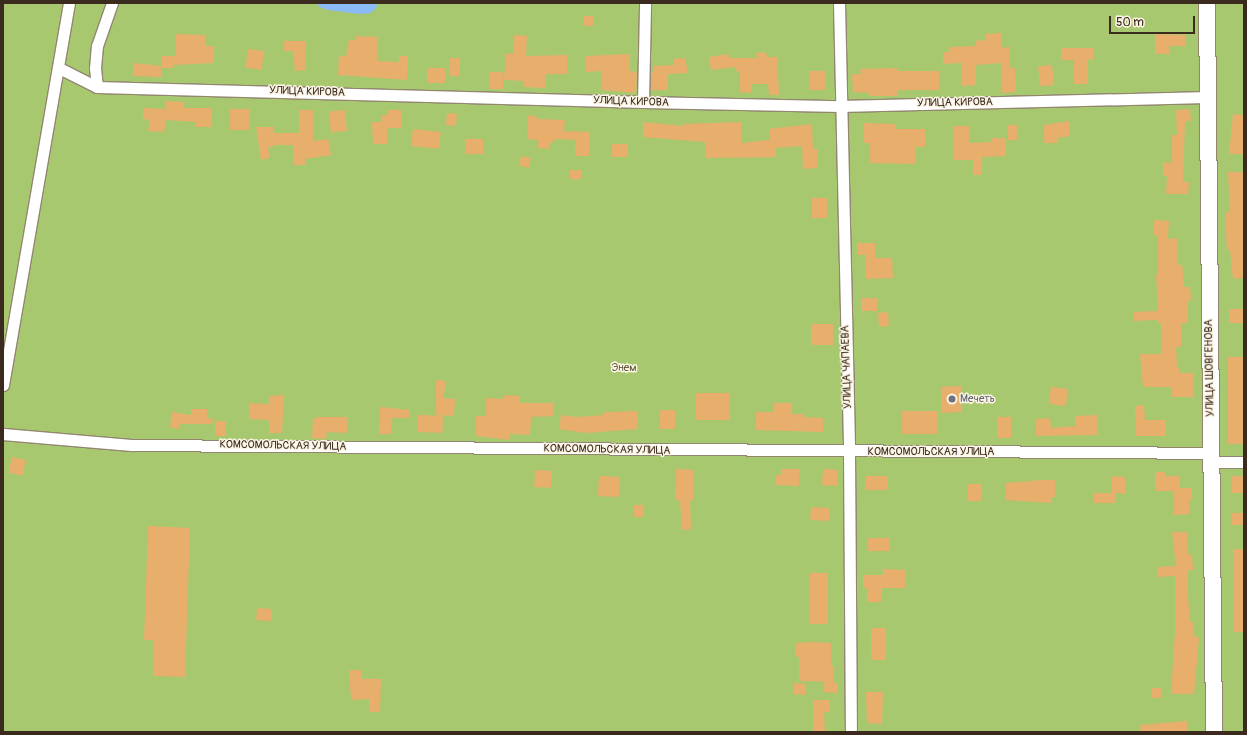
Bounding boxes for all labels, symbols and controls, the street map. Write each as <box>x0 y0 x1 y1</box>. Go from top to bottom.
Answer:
scale bar <box>1111 8 1197 34</box>
text: 50 m <box>1116 15 1144 30</box>
street label: УЛИЦА КИРОВА <box>269 84 345 100</box>
street label: УЛИЦА КИРОВА <box>593 94 669 110</box>
street label: УЛИЦА КИРОВА <box>917 96 993 110</box>
street label: УЛИЦА ШОВГЕНОВА <box>1203 319 1217 417</box>
street label: УЛИЦА ЧАПАЕВА <box>839 325 855 409</box>
park label: Энем <box>612 361 636 375</box>
place label: Мечеть <box>960 392 995 406</box>
marker: Мечеть <box>947 394 957 404</box>
street label: КОМСОМОЛЬСКАЯ УЛИЦА <box>219 438 347 454</box>
street label: КОМСОМОЛЬСКАЯ УЛИЦА <box>543 442 671 458</box>
street label: КОМСОМОЛЬСКАЯ УЛИЦА <box>868 445 994 459</box>

